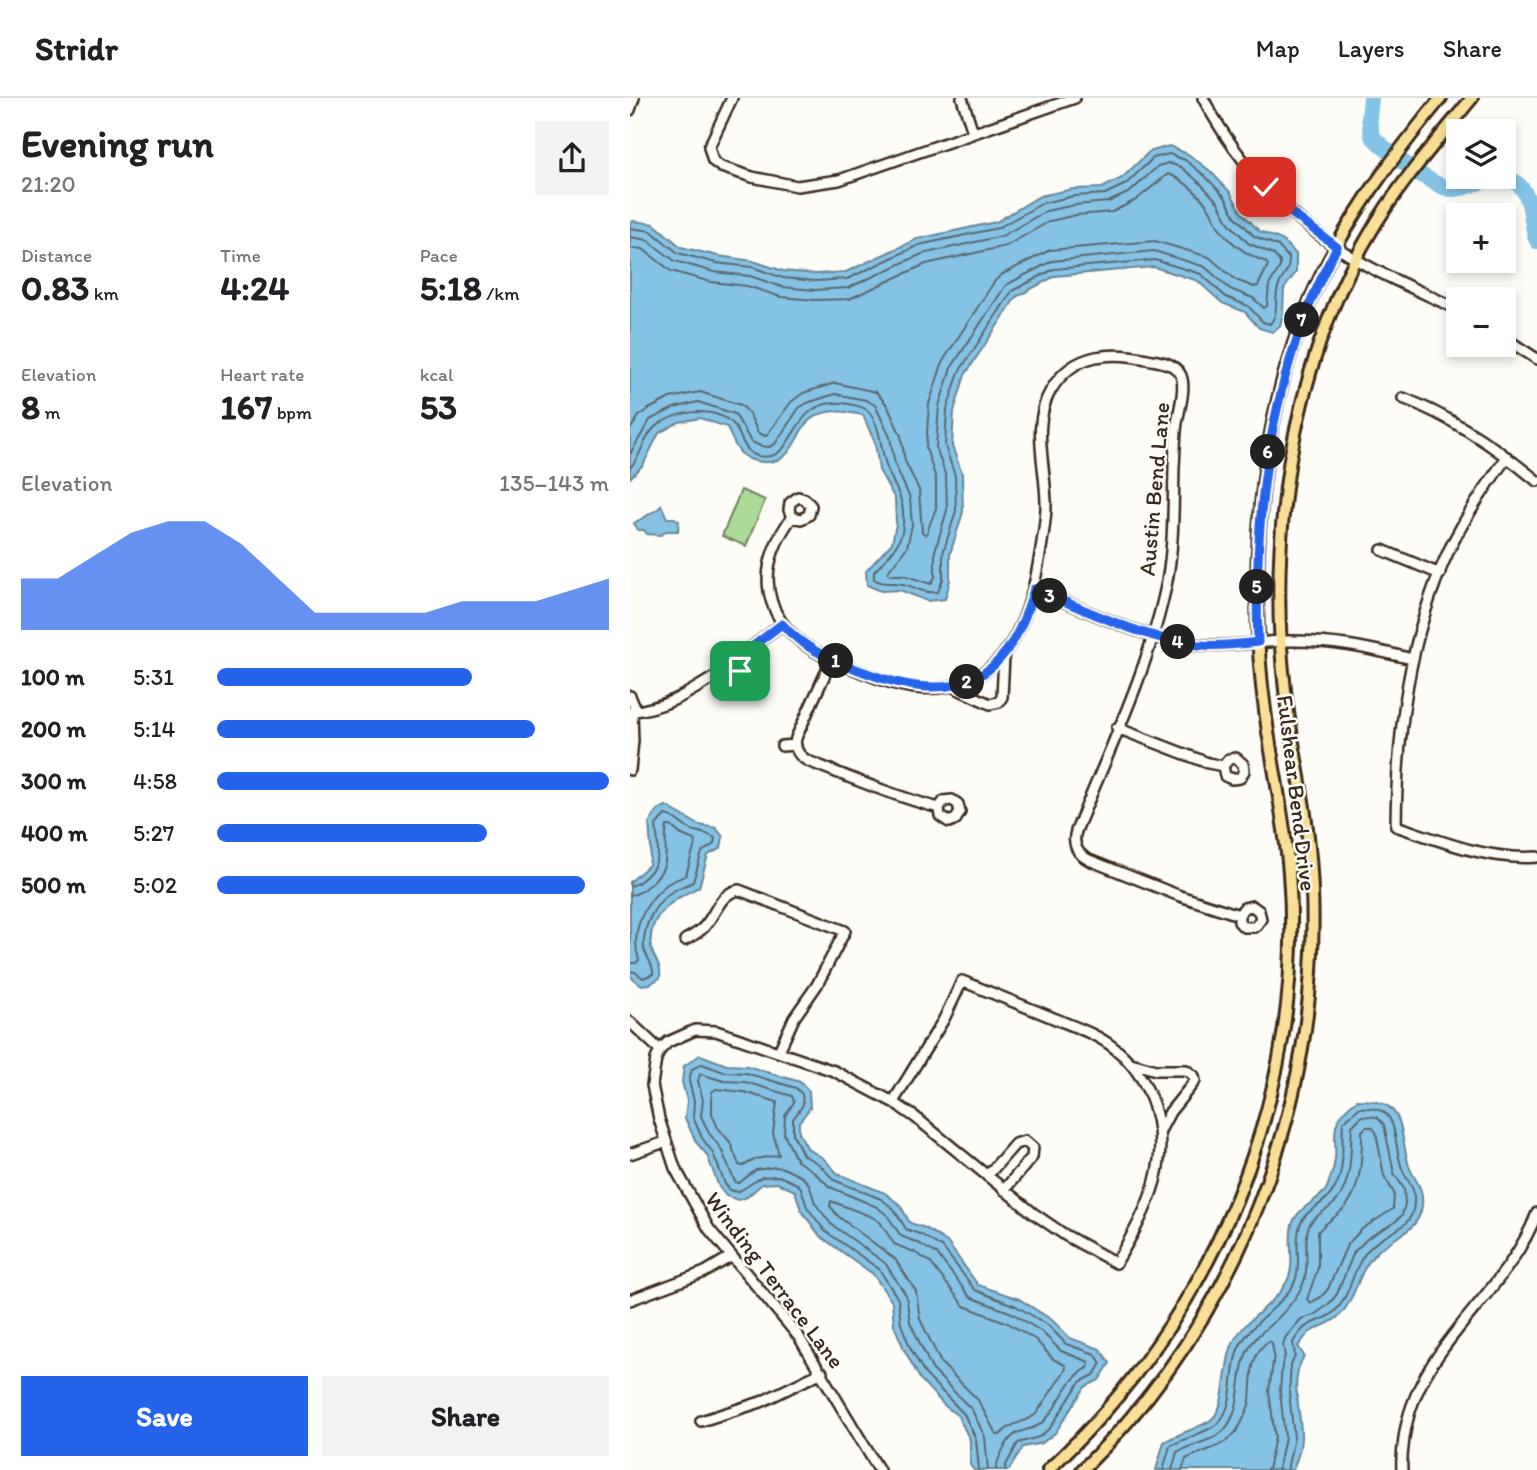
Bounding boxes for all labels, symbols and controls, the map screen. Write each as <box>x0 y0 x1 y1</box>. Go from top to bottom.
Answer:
text: Stridr <box>35 29 118 68</box>
text: Map <box>1256 34 1300 63</box>
text: Layers <box>1338 34 1405 63</box>
text: Share <box>1443 34 1502 63</box>
map controls <box>1446 119 1516 357</box>
button: layers <box>1446 119 1516 189</box>
text: Evening run <box>21 121 214 167</box>
button: share <box>535 121 609 195</box>
pin <box>1236 157 1296 217</box>
icon: check <box>1247 168 1285 206</box>
text: 21:20 <box>21 170 76 198</box>
button: + <box>1446 203 1516 273</box>
text: Distance <box>21 244 92 267</box>
text: Time <box>220 244 261 267</box>
text: Pace <box>420 244 458 267</box>
text: 0.83 <box>21 267 89 309</box>
text: 4:24 <box>220 267 289 309</box>
text: 5:18 <box>420 267 482 309</box>
text: km <box>89 282 119 305</box>
text: /km <box>482 282 519 305</box>
button: − <box>1446 287 1516 357</box>
pin: 7 <box>1284 302 1320 338</box>
text: 7 <box>1297 308 1306 331</box>
text: Elevation <box>21 363 97 386</box>
text: Heart rate <box>220 363 304 386</box>
text: kcal <box>420 363 453 386</box>
text: 8 <box>21 386 40 428</box>
text: 167 <box>220 386 272 428</box>
text: 53 <box>420 386 457 428</box>
text: m <box>40 401 60 424</box>
text: bpm <box>272 401 312 424</box>
street label: Austin Bend Lane <box>1132 401 1176 577</box>
pin: 6 <box>1250 434 1286 470</box>
text: 6 <box>1262 440 1273 463</box>
text: Elevation <box>21 469 112 497</box>
text: 135–143 m <box>499 469 609 497</box>
pin: 5 <box>1240 570 1274 604</box>
text: 5 <box>1252 575 1261 598</box>
pin: 3 <box>1032 578 1068 614</box>
text: 3 <box>1044 584 1055 607</box>
pin: 4 <box>1160 624 1196 660</box>
text: 4 <box>1172 630 1183 653</box>
pin <box>710 641 770 701</box>
pin: 1 <box>818 644 854 678</box>
text: 1 <box>831 649 840 672</box>
icon: arrive <box>721 652 759 690</box>
text: 100 m <box>21 663 85 691</box>
text: 5:31 <box>133 663 174 691</box>
pin: 2 <box>950 664 984 700</box>
text: 2 <box>962 670 972 693</box>
street label: Fulshear Bend Drive <box>1271 693 1323 893</box>
text: 200 m <box>21 715 86 743</box>
text: 5:14 <box>133 715 175 743</box>
text: 300 m <box>21 767 86 795</box>
text: 4:58 <box>133 767 177 795</box>
text: 400 m <box>21 819 88 847</box>
text: 5:27 <box>133 819 174 847</box>
text: 500 m <box>21 871 86 899</box>
text: 5:02 <box>133 871 177 899</box>
street label: Winding Terrace Lane <box>699 1186 851 1374</box>
button: Save <box>21 1376 308 1456</box>
button: Share <box>322 1376 609 1456</box>

